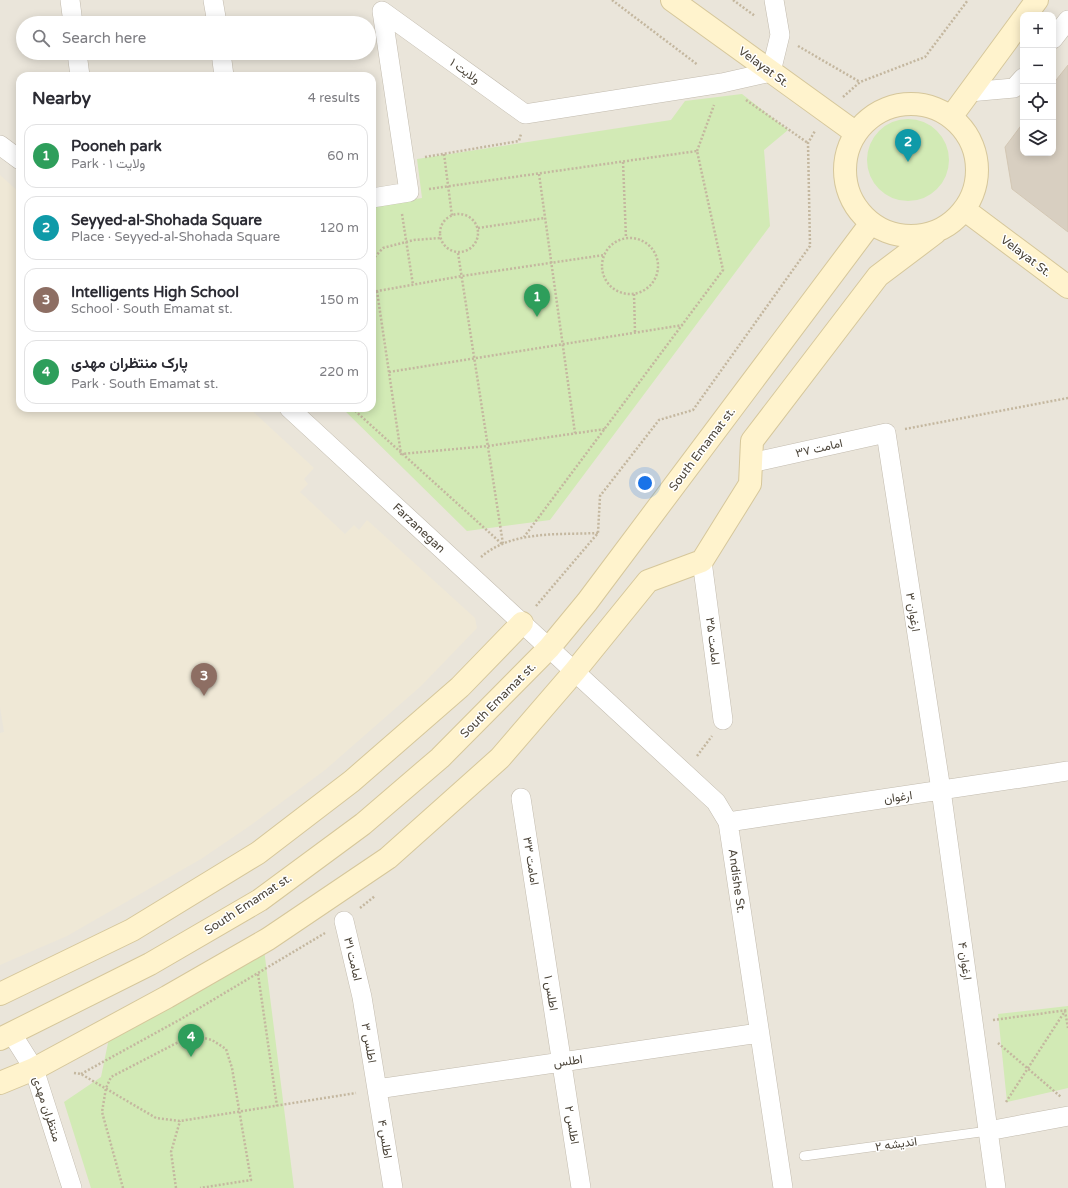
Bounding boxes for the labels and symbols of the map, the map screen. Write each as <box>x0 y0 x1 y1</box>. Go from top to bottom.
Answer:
street label: Velayat St. <box>736 44 792 90</box>
street label: ولایت ۱ <box>447 55 483 87</box>
pin: 2 <box>895 129 921 162</box>
street label: Velayat St. <box>998 232 1054 280</box>
pin: 1 <box>524 284 550 317</box>
street label: South Emamat st. <box>666 404 738 494</box>
street label: امامت ۳۷ <box>794 436 844 460</box>
your location <box>635 473 655 493</box>
street label: Farzanegan <box>390 500 448 556</box>
street label: ارغوان ۳ <box>902 591 923 633</box>
street label: امامت ۳۵ <box>703 616 723 666</box>
street label: South Emamat st. <box>457 659 539 741</box>
pin: 3 <box>191 663 217 696</box>
street label: ارغوان <box>883 788 913 807</box>
street label: امامت ۳۳ <box>520 836 542 886</box>
street label: Andishe St. <box>726 848 748 914</box>
street label: South Emamat st. <box>202 871 294 937</box>
street label: امامت ۳۱ <box>341 936 365 982</box>
street label: ارغوان ۴ <box>954 941 975 981</box>
street label: اطلس ۱ <box>540 974 561 1012</box>
street label: اطلس ۳ <box>358 1022 379 1064</box>
pin: 4 <box>178 1024 204 1057</box>
street label: اطلس <box>553 1052 584 1071</box>
street label: منتظران مهدی <box>29 1075 64 1144</box>
street label: اطلس ۲ <box>561 1105 582 1145</box>
street label: اطلس ۴ <box>374 1119 395 1160</box>
street label: اندیشه ۲ <box>874 1134 918 1154</box>

